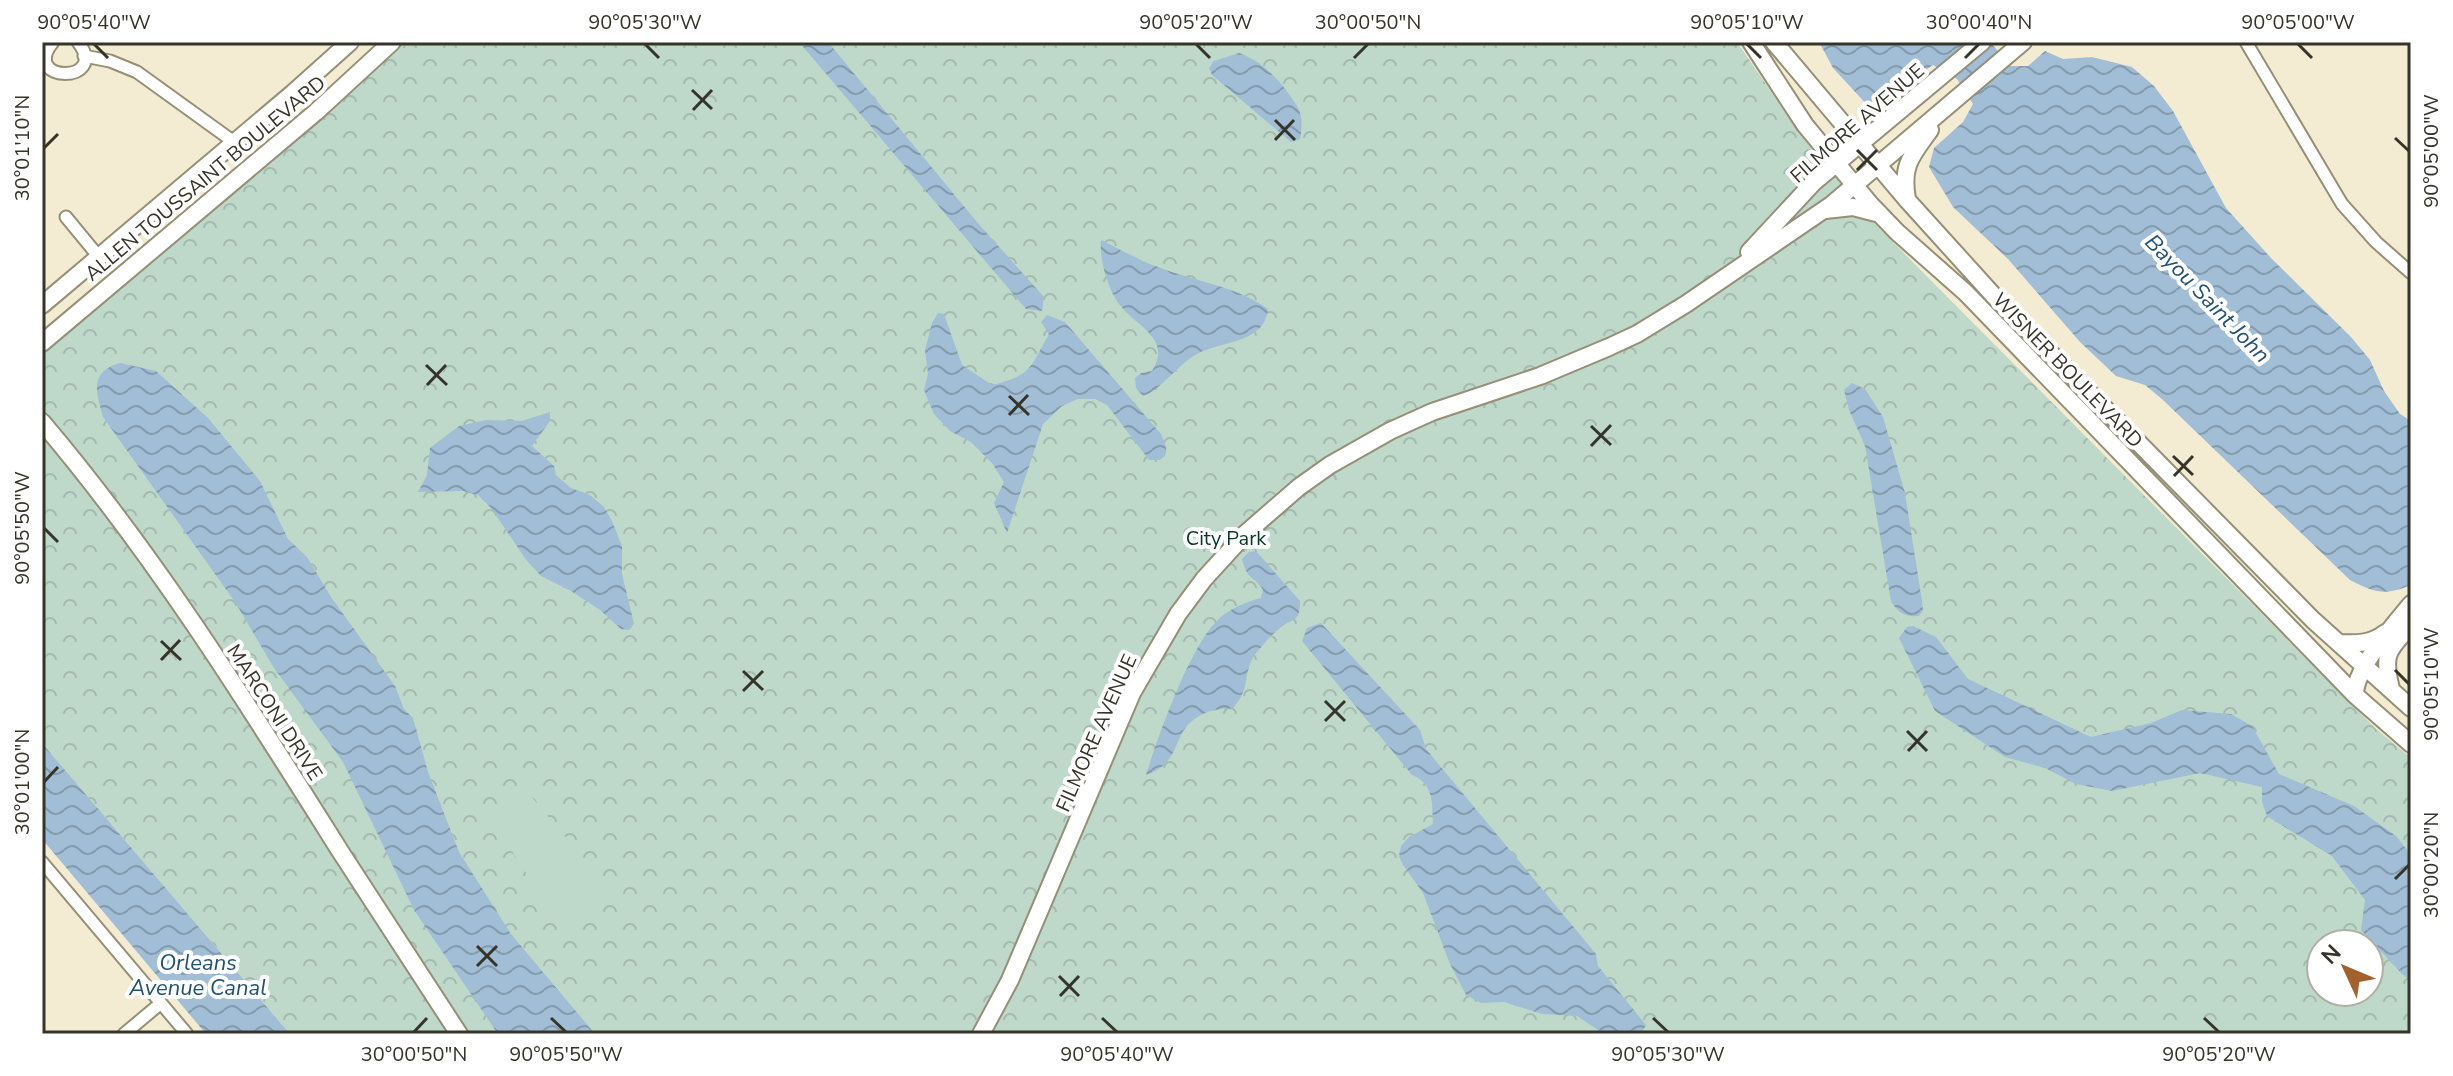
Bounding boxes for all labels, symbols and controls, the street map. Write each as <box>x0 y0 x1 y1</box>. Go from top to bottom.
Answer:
text: 90°05'40"W <box>37 9 151 36</box>
text: 90°05'30"W <box>588 9 702 36</box>
text: 90°05'20"W <box>1139 9 1253 36</box>
text: 30°00'50"N <box>1315 9 1421 36</box>
text: 90°05'10"W <box>1690 9 1804 36</box>
text: 30°00'40"N <box>1926 9 2032 36</box>
text: 90°05'00"W <box>2241 9 2355 36</box>
street label: FILMORE AVENUE <box>1785 58 1930 189</box>
street label: ALLEN TOUSSAINT BOULEVARD <box>79 70 331 287</box>
text: 90°05'00"W <box>2418 94 2445 208</box>
text: 30°01'10"N <box>9 95 36 201</box>
water label: Bayou Saint John <box>2138 228 2277 370</box>
street label: WISNER BOULEVARD <box>1986 287 2149 454</box>
text: 90°05'50"W <box>9 471 36 585</box>
park label: City Park <box>1186 525 1267 552</box>
text: 90°05'10"W <box>2418 627 2445 741</box>
street label: MARCONI DRIVE <box>220 639 329 786</box>
street label: FILMORE AVENUE <box>1050 650 1143 816</box>
text: 30°01'00"N <box>9 729 36 835</box>
text: 30°00'20"N <box>2418 812 2445 918</box>
north arrow <box>2305 928 2385 1008</box>
text: N <box>2315 938 2348 971</box>
water label: Orleans Avenue Canal <box>128 948 267 1003</box>
text: 30°00'50"N <box>361 1041 467 1068</box>
text: 90°05'50"W <box>509 1041 623 1068</box>
text: 90°05'40"W <box>1060 1041 1174 1068</box>
text: 90°05'30"W <box>1611 1041 1725 1068</box>
text: 90°05'20"W <box>2162 1041 2276 1068</box>

